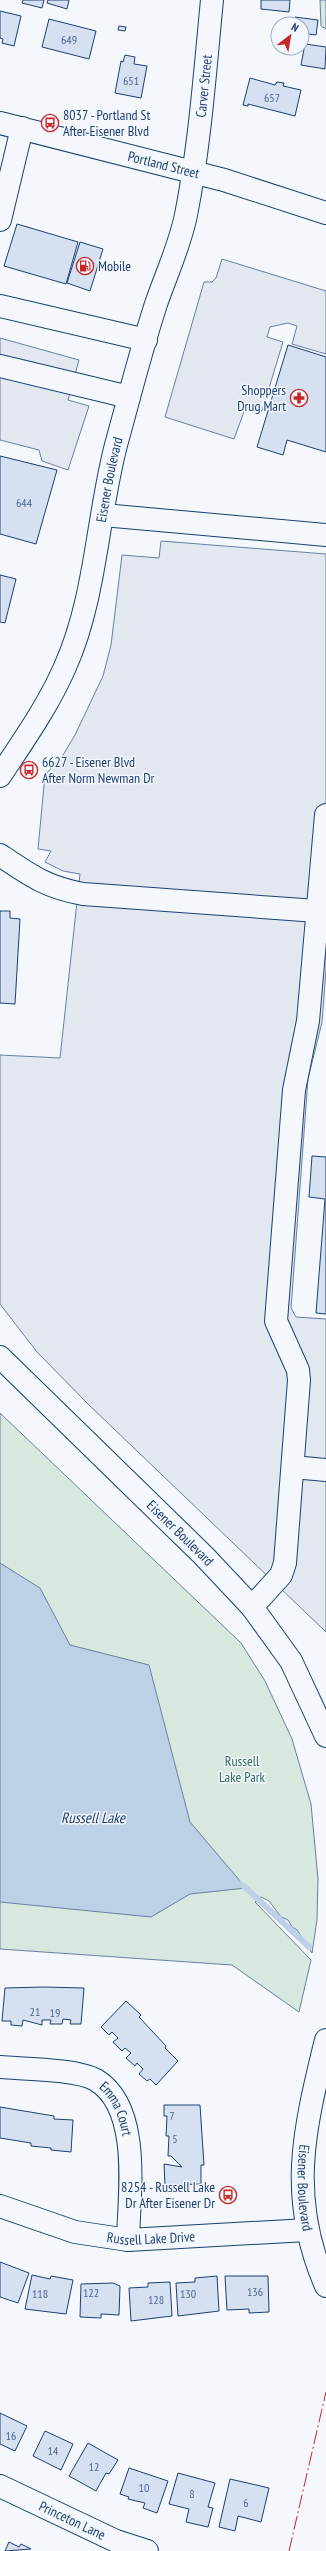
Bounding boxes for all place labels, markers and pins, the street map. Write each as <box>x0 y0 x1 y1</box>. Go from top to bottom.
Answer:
place label: 8037 - Portland St After Eisener Blvd <box>63 106 151 140</box>
bus stop icon: 8037 - Portland St After Eisener Blvd <box>40 113 60 133</box>
fuel station icon: Mobile <box>75 256 95 276</box>
place label: Mobile <box>98 257 131 275</box>
place label: Shoppers Drug Mart <box>237 381 286 415</box>
pharmacy icon: Shoppers Drug Mart <box>289 388 309 408</box>
place label: 6627 - Eisener Blvd After Norm Newman Dr <box>42 753 155 787</box>
bus stop icon: 6627 - Eisener Blvd After Norm Newman Dr <box>19 760 39 780</box>
place label: 8254 - Russell Lake Dr After Eisener Dr <box>121 2178 215 2212</box>
bus stop icon: 8254 - Russell Lake Dr After Eisener Dr <box>218 2185 238 2205</box>

